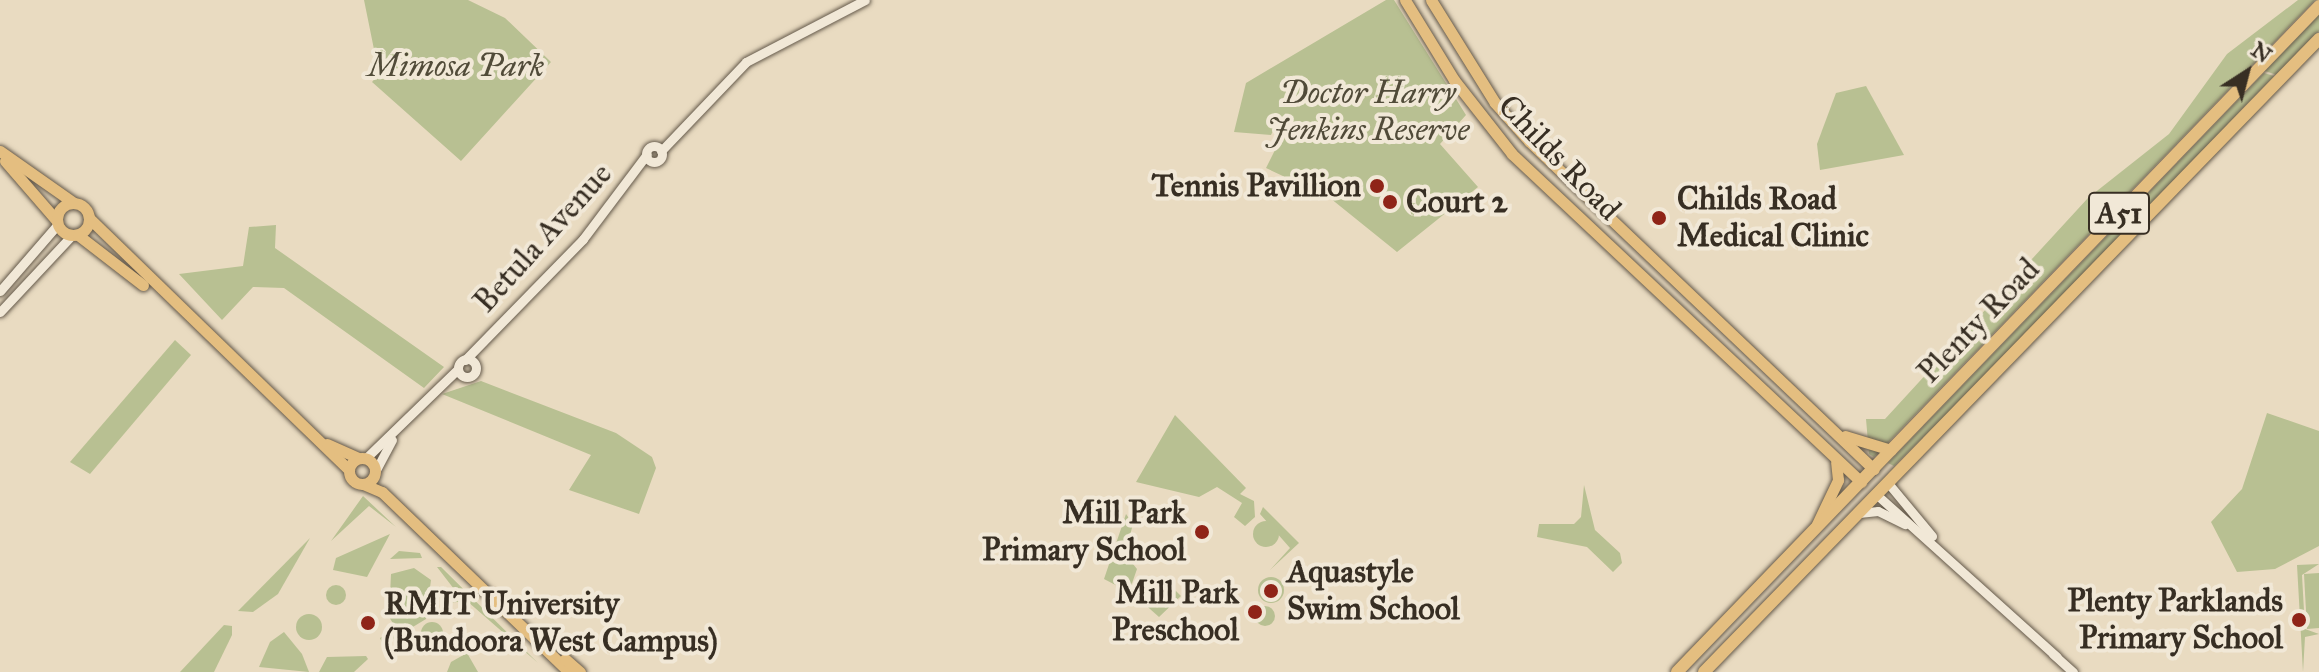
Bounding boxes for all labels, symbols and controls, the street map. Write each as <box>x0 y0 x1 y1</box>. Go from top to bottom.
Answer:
north arrow <box>2207 32 2287 112</box>
text: N <box>2246 36 2277 69</box>
park label: Mimosa Park <box>368 47 544 85</box>
park label: Doctor Harry Jenkins Reserve <box>1267 75 1469 150</box>
street label: Childs Road <box>1490 87 1628 229</box>
street label: Betula Avenue <box>466 155 620 321</box>
place label: Tennis Pavillion <box>1152 167 1361 205</box>
marker: Tennis Pavillion <box>1368 177 1386 195</box>
place label: Childs Road Medical Clinic <box>1677 181 1869 256</box>
place label: Court 2 <box>1406 183 1507 221</box>
road number: A51 <box>2087 187 2151 239</box>
marker: Court 2 <box>1381 193 1399 211</box>
marker: Childs Road Medical Clinic <box>1648 207 1670 229</box>
street label: Plenty Road <box>1910 251 2048 391</box>
place label: Mill Park Primary School <box>982 495 1186 570</box>
marker: Mill Park Primary School <box>1193 523 1211 541</box>
place label: Aquastyle Swim School <box>1287 554 1460 629</box>
place label: Mill Park Preschool <box>1112 575 1239 650</box>
marker: Aquastyle Swim School <box>1262 582 1280 600</box>
place label: Plenty Parklands Primary School <box>2067 583 2283 658</box>
place label: RMIT University (Bundoora West Campus) <box>384 586 718 661</box>
marker: Mill Park Preschool <box>1246 603 1264 621</box>
marker: Plenty Parklands Primary School <box>2290 611 2308 629</box>
marker: RMIT University (Bundoora West Campus) <box>359 614 377 632</box>

